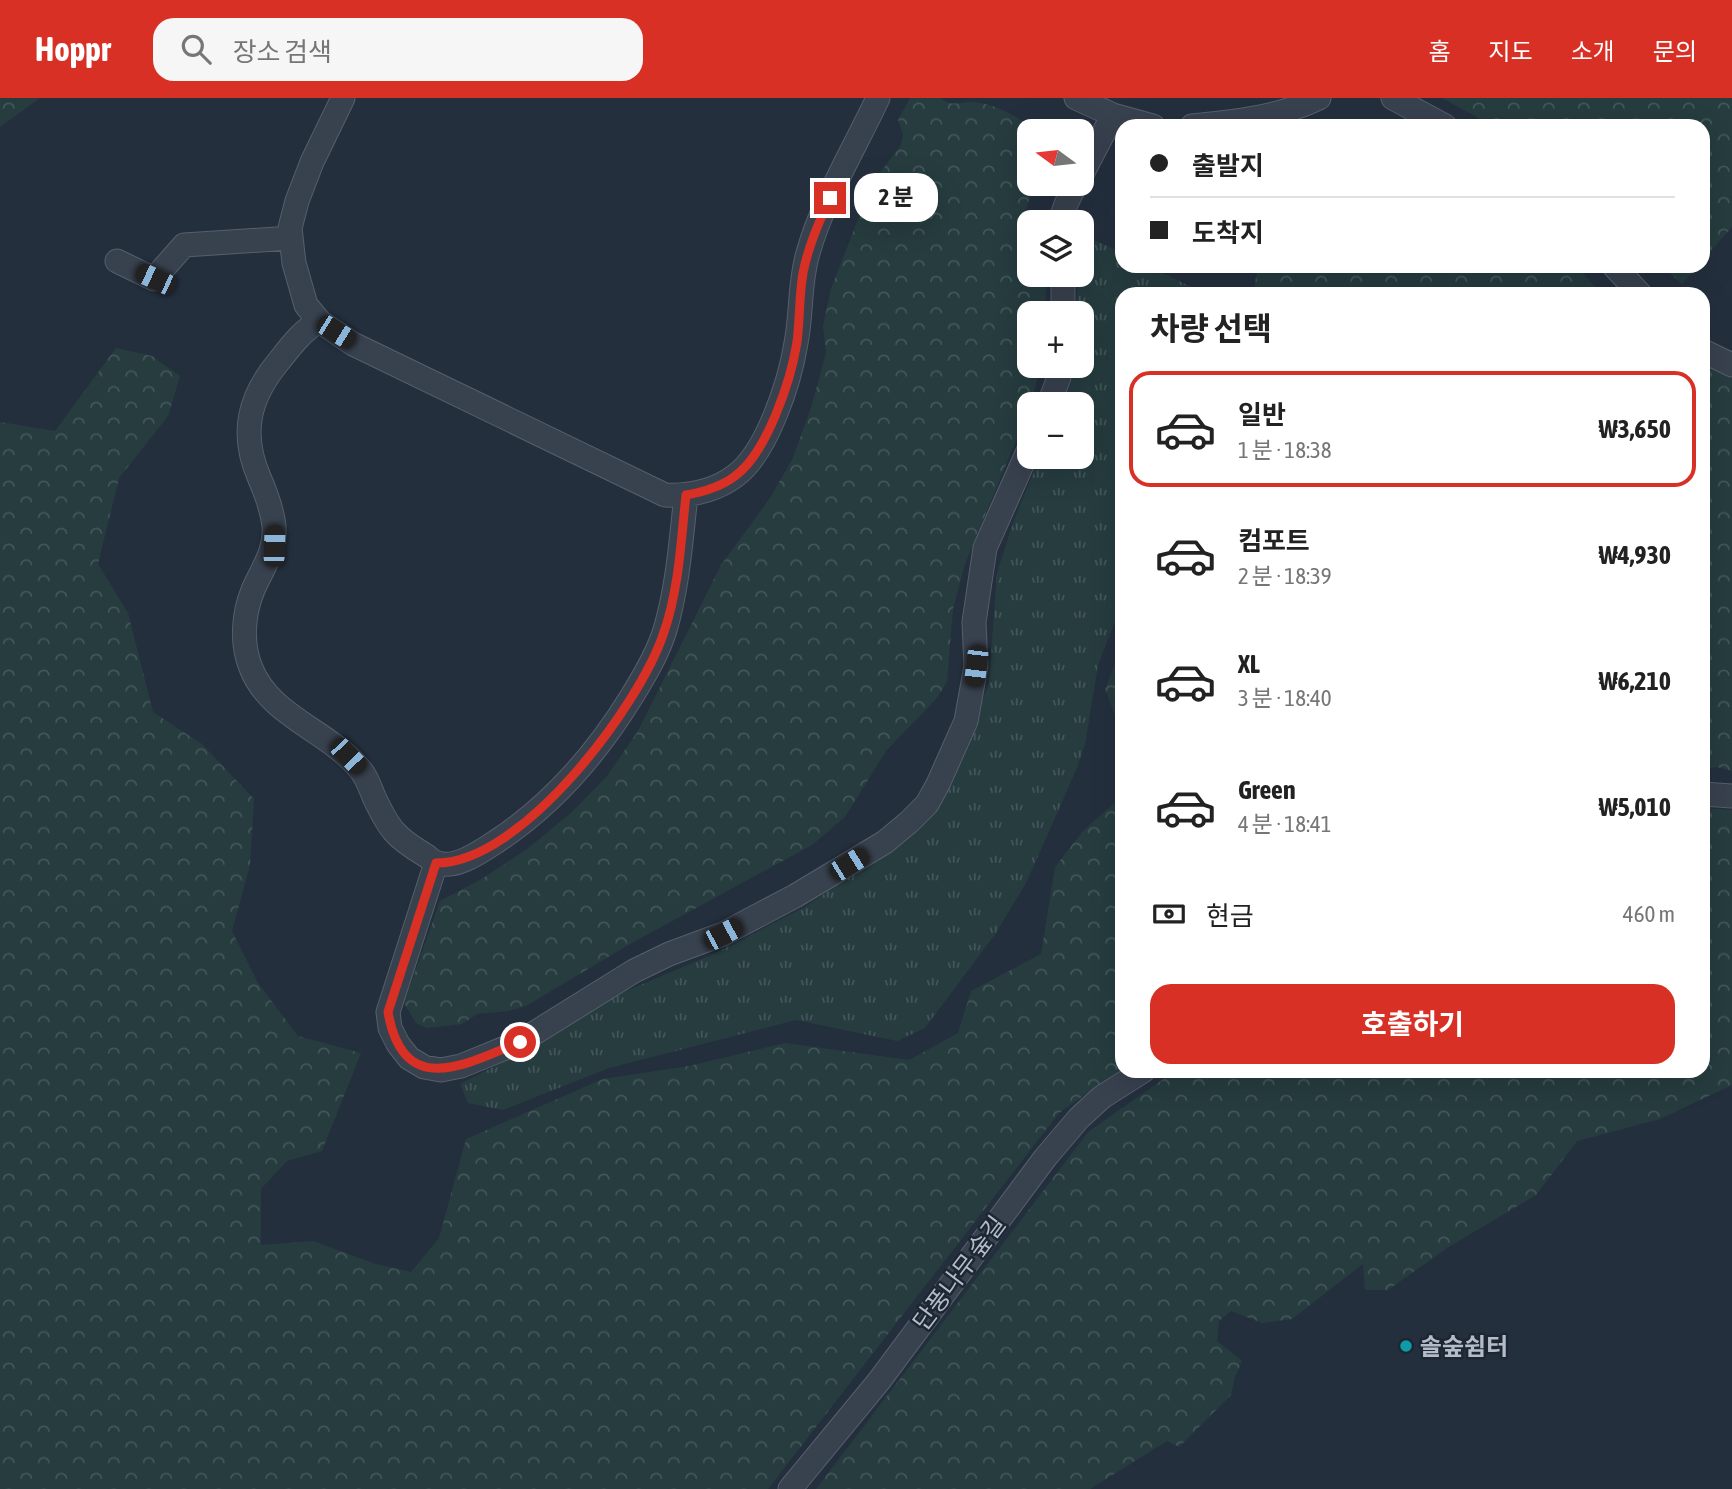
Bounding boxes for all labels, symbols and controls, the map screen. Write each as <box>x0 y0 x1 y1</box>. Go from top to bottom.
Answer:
search box <box>153 18 643 81</box>
text: Hoppr <box>35 30 111 68</box>
icon: search <box>177 30 215 68</box>
text: 장소 검색 <box>233 37 332 67</box>
text: 홈 <box>1428 38 1450 65</box>
text: 지도 <box>1488 38 1533 65</box>
text: 소개 <box>1571 38 1615 65</box>
text: 문의 <box>1653 38 1697 65</box>
north arrow <box>1017 119 1094 196</box>
map controls <box>1017 119 1094 469</box>
text: 출발지 <box>1192 151 1264 181</box>
callout: 2 분 <box>854 174 938 222</box>
route end <box>814 182 846 214</box>
text: 2 분 <box>878 184 914 210</box>
button: layers <box>1017 210 1094 287</box>
text: 도착지 <box>1192 218 1264 248</box>
car <box>132 261 179 297</box>
button: + <box>1017 301 1094 378</box>
text: 차량 선택 <box>1150 310 1272 347</box>
car <box>313 312 360 352</box>
button: − <box>1017 392 1094 469</box>
icon: car <box>1154 398 1217 461</box>
text: 일반 <box>1238 400 1286 430</box>
text: ₩3,650 <box>1599 414 1671 444</box>
text: 1 분 · 18:38 <box>1238 437 1332 463</box>
icon: car <box>1154 524 1217 587</box>
car <box>263 525 286 567</box>
text: 컴포트 <box>1238 526 1310 556</box>
text: ₩4,930 <box>1599 540 1671 570</box>
text: 2 분 · 18:39 <box>1238 563 1332 589</box>
car <box>964 644 989 688</box>
text: XL <box>1238 649 1260 679</box>
icon: car <box>1154 650 1217 713</box>
text: ₩6,210 <box>1599 666 1671 696</box>
text: 3 분 · 18:40 <box>1238 685 1332 711</box>
car <box>326 734 371 778</box>
text: Green <box>1238 775 1296 805</box>
icon: car <box>1154 776 1217 839</box>
text: ₩5,010 <box>1599 792 1671 822</box>
text: 4 분 · 18:41 <box>1238 811 1332 837</box>
car <box>826 844 873 884</box>
icon: cash <box>1150 895 1188 933</box>
text: 현금 <box>1206 901 1254 931</box>
text: 460 m <box>1623 901 1675 927</box>
car <box>700 915 747 953</box>
button: 호출하기 <box>1150 984 1675 1064</box>
route start <box>504 1026 536 1058</box>
street label: 단풍나무 숲길 <box>907 1211 1011 1335</box>
place label: 솔숲쉼터 <box>1420 1333 1508 1360</box>
marker: 솔숲쉼터 <box>1398 1338 1414 1354</box>

